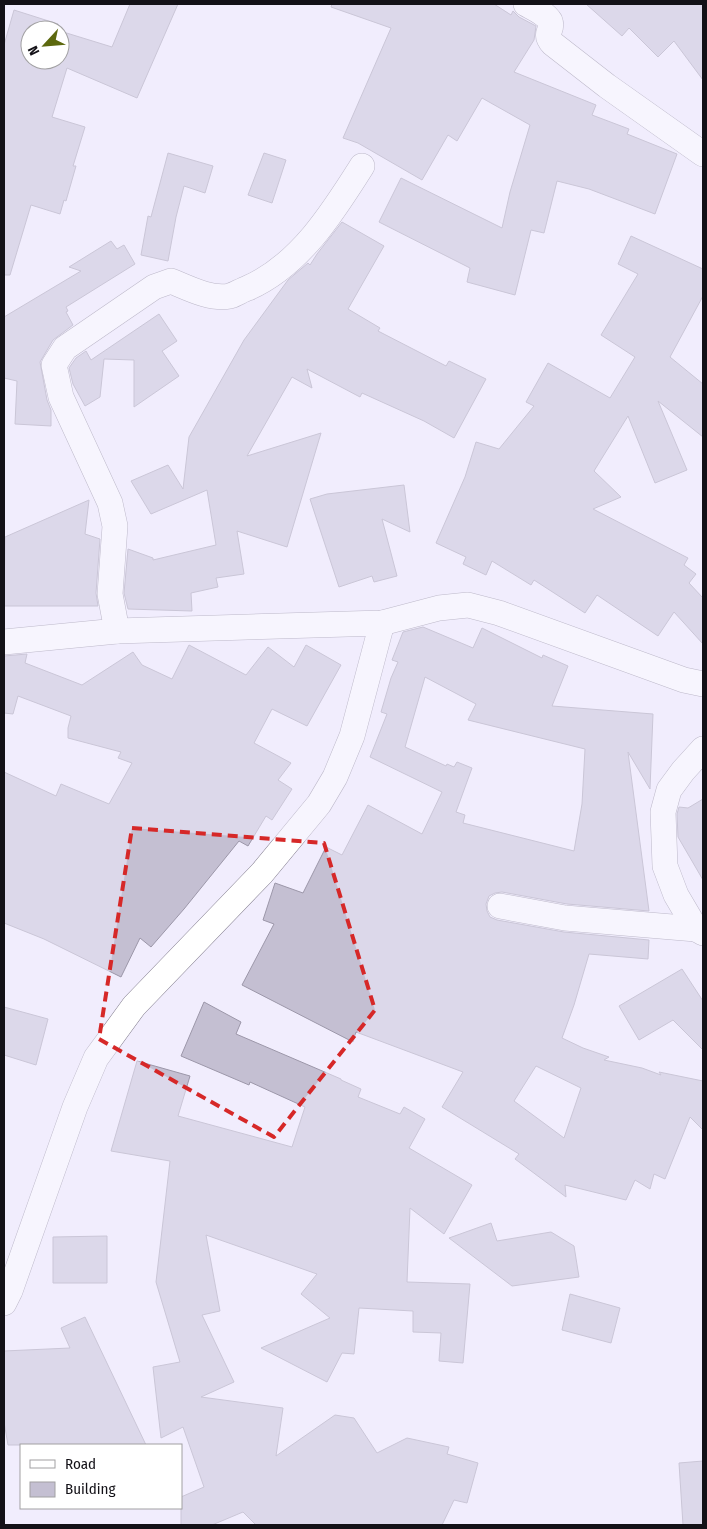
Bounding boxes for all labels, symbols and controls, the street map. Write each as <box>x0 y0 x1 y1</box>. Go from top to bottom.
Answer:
north arrow <box>20 20 70 70</box>
text: N <box>24 43 43 58</box>
legend <box>20 1444 182 1509</box>
text: Road <box>65 1455 96 1473</box>
text: Building <box>65 1480 116 1498</box>

